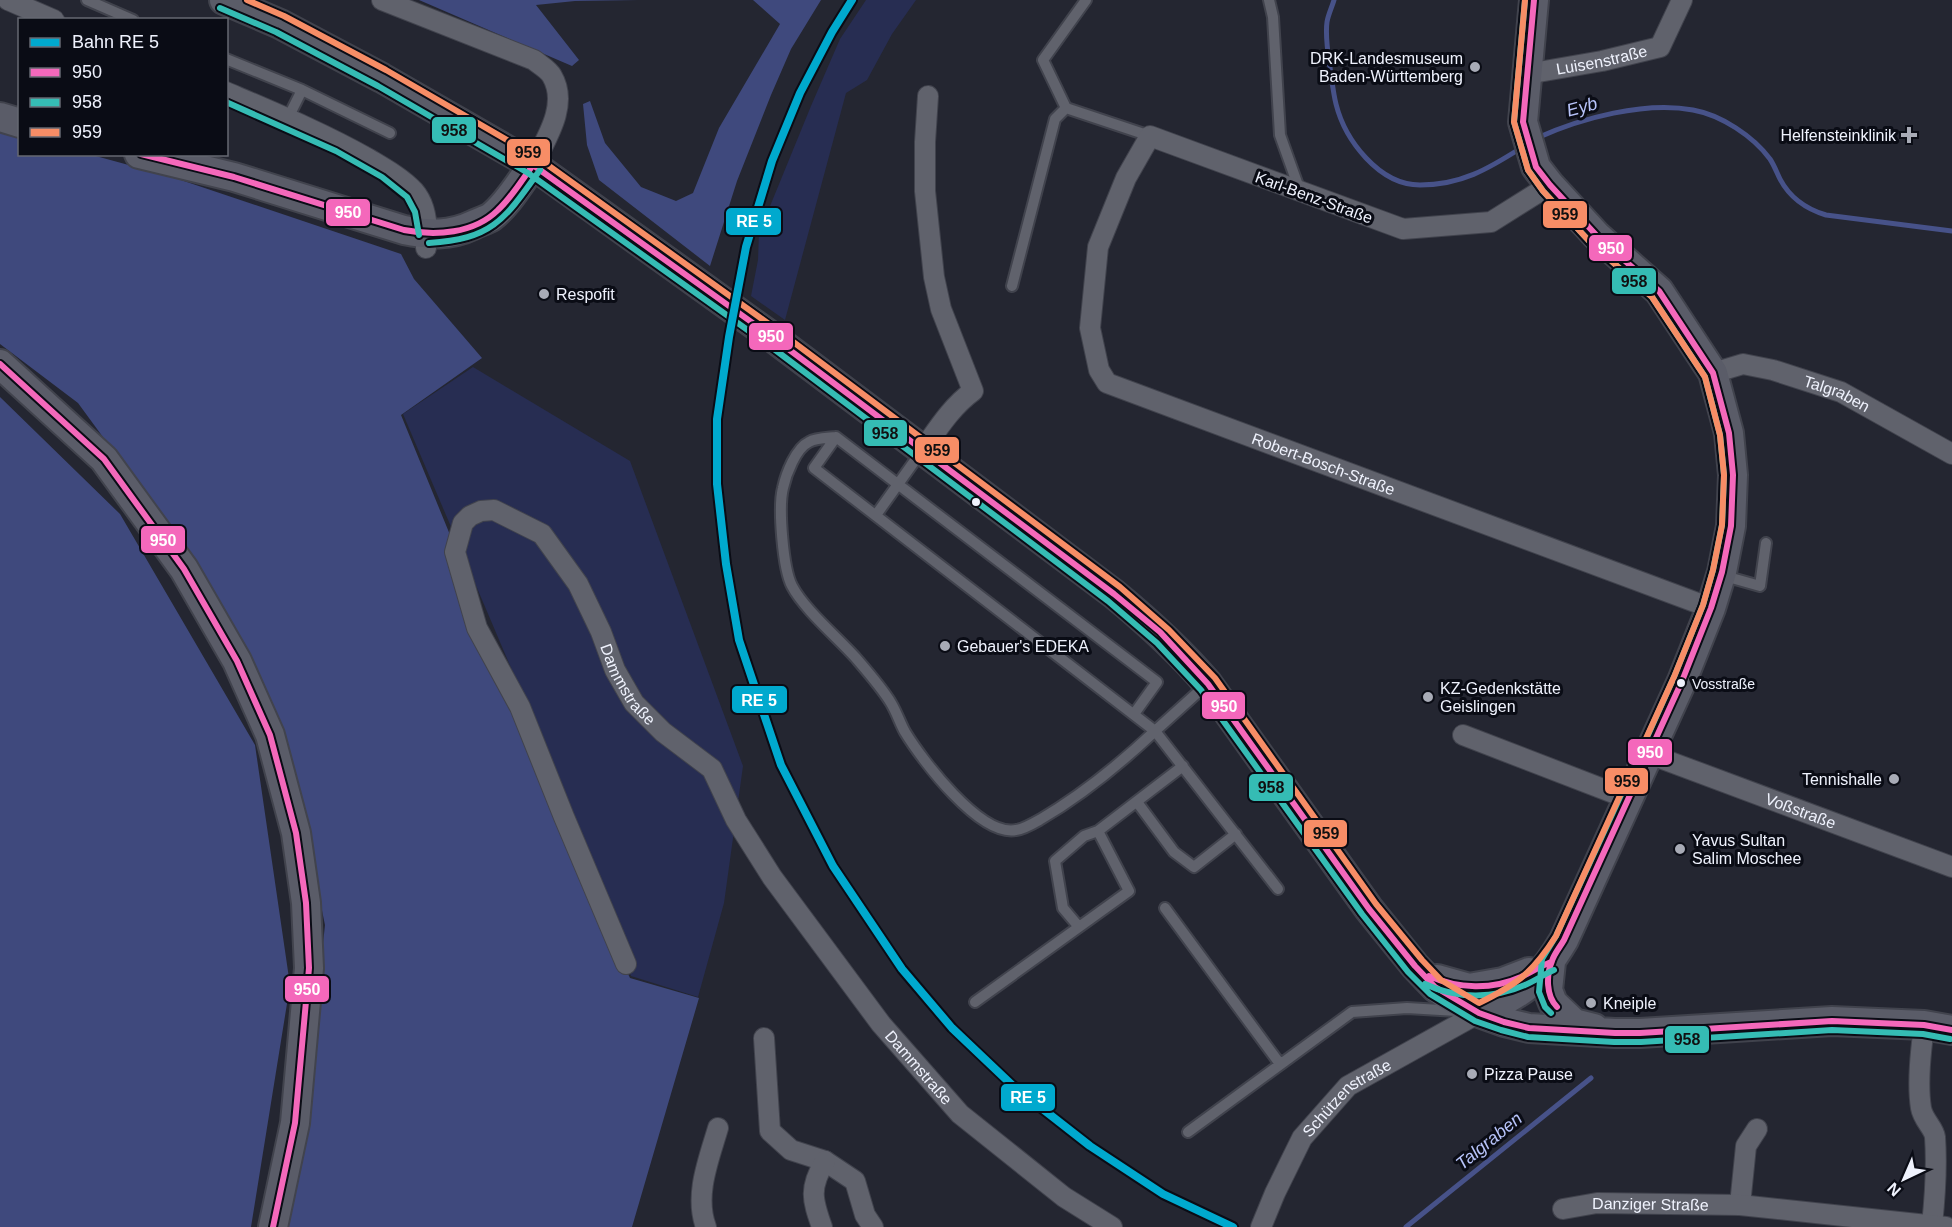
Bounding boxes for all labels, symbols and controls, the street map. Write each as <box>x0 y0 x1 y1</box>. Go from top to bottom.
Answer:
legend <box>18 18 228 156</box>
text: Bahn RE 5 <box>72 32 159 52</box>
street label: Luisenstraße <box>1555 42 1649 78</box>
place label: DRK-Landesmuseum Baden-Württemberg <box>1310 50 1463 85</box>
marker: DRK-Landesmuseum Baden-Württemberg <box>1468 60 1482 74</box>
text: 950 <box>72 62 102 82</box>
text: 958 <box>72 92 102 112</box>
water label: Eyb <box>1564 93 1600 121</box>
line badge: 958 <box>431 116 477 144</box>
text: 959 <box>72 122 102 142</box>
text: 958 <box>441 122 467 139</box>
marker: Helfensteinklinik <box>1900 126 1918 144</box>
place label: Helfensteinklinik <box>1780 127 1897 144</box>
line badge: 959 <box>506 138 551 167</box>
text: 959 <box>515 144 541 161</box>
street label: Karl-Benz-Straße <box>1253 168 1375 227</box>
line badge: 950 <box>325 198 371 227</box>
line badge: 959 <box>1542 200 1588 229</box>
text: 950 <box>335 204 361 221</box>
text: 959 <box>1552 206 1578 223</box>
line badge: RE 5 <box>725 207 782 236</box>
text: RE 5 <box>736 213 772 230</box>
line badge: 950 <box>1588 234 1633 262</box>
text: 950 <box>1598 240 1624 257</box>
line badge: 958 <box>1611 267 1657 295</box>
text: 958 <box>1621 273 1647 290</box>
place label: Respofit <box>556 286 615 303</box>
marker: Respofit <box>537 287 551 301</box>
line badge: 950 <box>748 322 794 351</box>
text: 950 <box>758 328 784 345</box>
street label: Talgraben <box>1802 373 1873 415</box>
line badge: 958 <box>863 419 908 447</box>
text: 958 <box>872 425 898 442</box>
street label: Robert-Bosch-Straße <box>1250 430 1397 499</box>
line badge: 959 <box>914 436 960 464</box>
text: 959 <box>924 442 950 459</box>
unlabelled marker <box>970 496 982 508</box>
line badge: 950 <box>140 525 186 554</box>
text: 950 <box>150 532 176 549</box>
place label: Gebauer's EDEKA <box>957 638 1089 655</box>
marker: Gebauer's EDEKA <box>938 639 952 653</box>
street label: Dammstraße <box>597 641 659 729</box>
place label: Vosstraße <box>1692 676 1755 692</box>
marker: Vosstraße <box>1675 677 1687 689</box>
place label: KZ-Gedenkstätte Geislingen <box>1440 680 1561 715</box>
line badge: RE 5 <box>731 685 788 714</box>
marker: KZ-Gedenkstätte Geislingen <box>1421 690 1435 704</box>
line badge: 950 <box>1201 691 1246 720</box>
text: RE 5 <box>741 692 777 709</box>
text: 950 <box>1211 698 1237 715</box>
line badge: 950 <box>1627 738 1673 766</box>
text: 950 <box>1637 744 1663 761</box>
line badge: 959 <box>1604 767 1649 795</box>
place label: Tennishalle <box>1802 771 1882 788</box>
marker: Tennishalle <box>1887 772 1901 786</box>
line badge: 958 <box>1248 773 1294 802</box>
text: 959 <box>1614 773 1640 790</box>
text: 958 <box>1258 779 1284 796</box>
street label: Voßstraße <box>1763 790 1838 832</box>
line badge: 959 <box>1303 819 1348 848</box>
text: 959 <box>1313 825 1339 842</box>
place label: Yavus Sultan Salim Moschee <box>1692 832 1801 867</box>
marker: Yavus Sultan Salim Moschee <box>1673 842 1687 856</box>
line badge: 950 <box>284 975 330 1003</box>
text: 950 <box>294 981 320 998</box>
place label: Kneiple <box>1603 995 1656 1012</box>
marker: Kneiple <box>1584 996 1598 1010</box>
line badge: 958 <box>1664 1025 1710 1054</box>
street label: Dammstraße <box>882 1027 956 1108</box>
text: 958 <box>1674 1031 1700 1048</box>
street label: Schützenstraße <box>1299 1056 1394 1140</box>
place label: Pizza Pause <box>1484 1066 1573 1083</box>
marker: Pizza Pause <box>1465 1067 1479 1081</box>
line badge: RE 5 <box>1000 1083 1056 1112</box>
text: RE 5 <box>1010 1089 1046 1106</box>
water label: Talgraben <box>1452 1108 1526 1174</box>
north arrow <box>1874 1149 1934 1209</box>
text: N <box>1884 1179 1904 1200</box>
street label: Danziger Straße <box>1592 1195 1709 1214</box>

